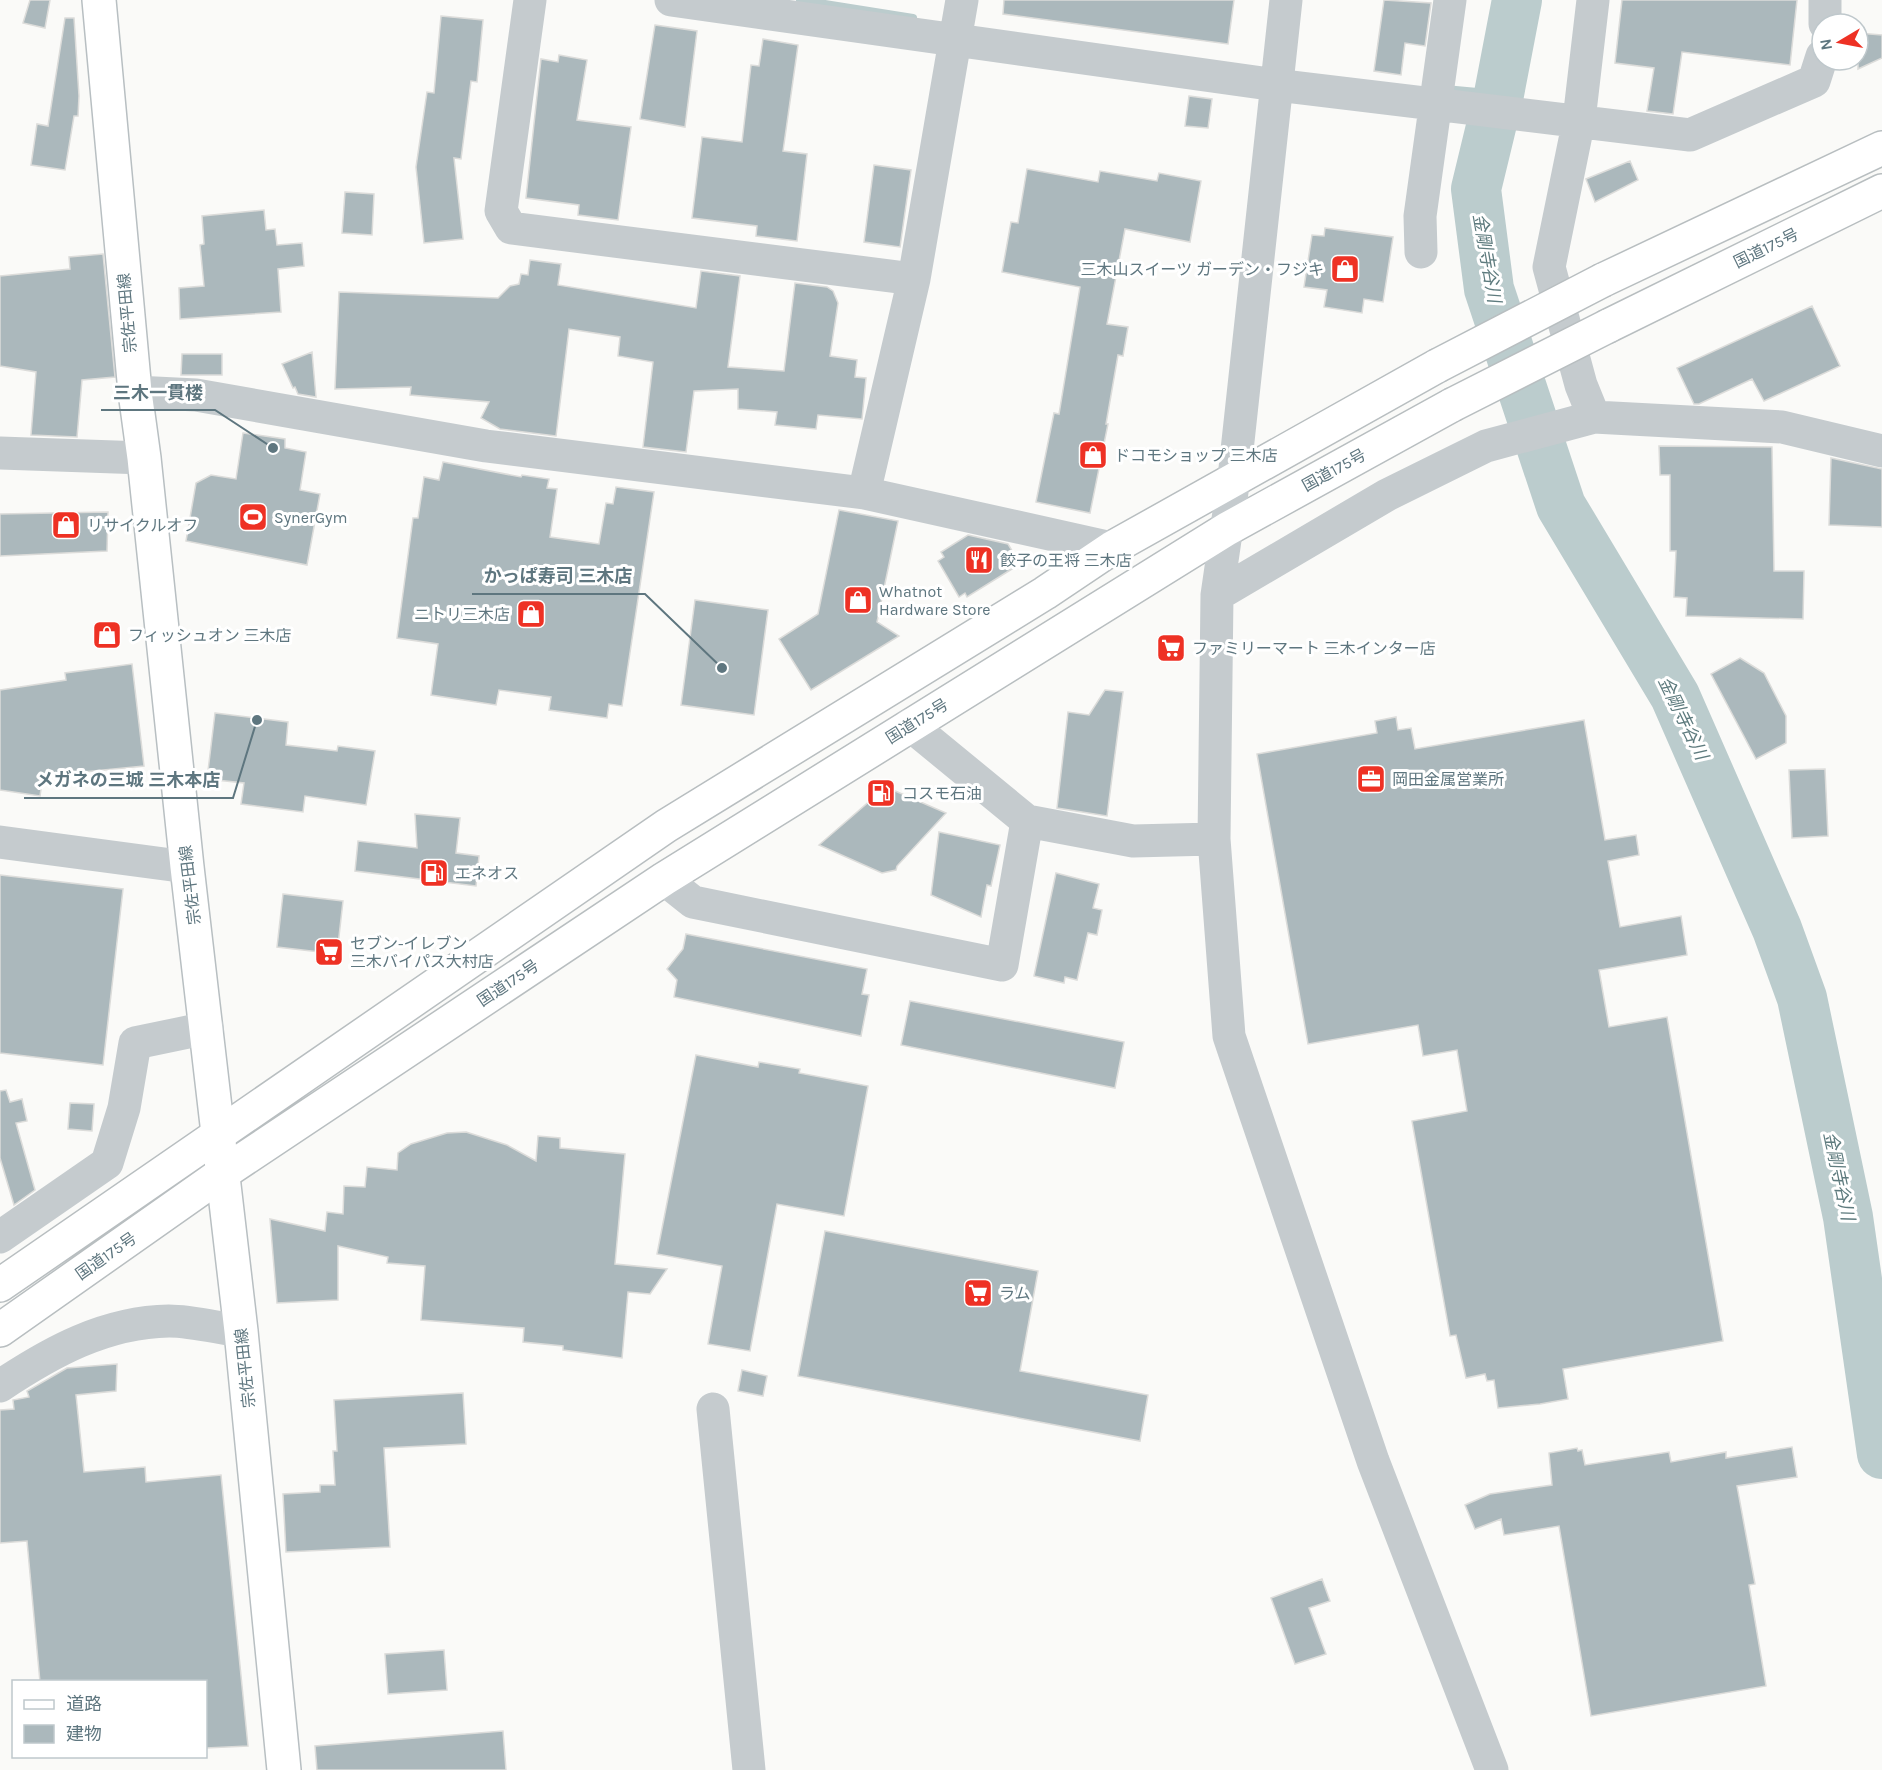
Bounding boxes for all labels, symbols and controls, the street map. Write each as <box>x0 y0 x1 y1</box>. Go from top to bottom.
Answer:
north arrow <box>1810 12 1870 72</box>
text: N <box>1815 37 1836 52</box>
water label: 金剛寺谷川 <box>1468 212 1506 306</box>
street label: 国道175号 <box>1730 224 1802 272</box>
shop icon: 三木山スイーツ ガーデン・フジキ <box>1329 253 1361 285</box>
place label: 三木山スイーツ ガーデン・フジキ <box>1081 260 1324 279</box>
street label: 宗佐平田線 <box>114 272 140 354</box>
callout: 三木一貫楼 <box>101 374 215 410</box>
text: 三木一貫楼 <box>113 382 203 404</box>
shop icon: ドコモショップ 三木店 <box>1077 439 1109 471</box>
street label: 国道175号 <box>1299 445 1369 495</box>
place label: ドコモショップ 三木店 <box>1114 446 1278 465</box>
sports icon: SynerGym <box>237 501 269 533</box>
place label: SynerGym <box>274 508 348 527</box>
shop icon: リサイクルオフ <box>50 509 82 541</box>
place label: リサイクルオフ <box>87 516 198 535</box>
restaurant icon: 餃子の王将 三木店 <box>963 544 995 576</box>
place label: 餃子の王将 三木店 <box>1000 551 1132 570</box>
callout: かっぱ寿司 三木店 <box>472 558 645 594</box>
text: かっぱ寿司 三木店 <box>484 565 632 587</box>
place label: Whatnot Hardware Store <box>879 582 990 619</box>
shop icon: Whatnot Hardware Store <box>842 584 874 616</box>
shop icon: ニトリ三木店 <box>515 598 547 630</box>
place label: ニトリ三木店 <box>414 605 510 624</box>
shop icon: フィッシュオン 三木店 <box>91 619 123 651</box>
place label: フィッシュオン 三木店 <box>128 626 291 645</box>
supermarket icon: ファミリーマート 三木インター店 <box>1155 632 1187 664</box>
place label: ファミリーマート 三木インター店 <box>1192 639 1436 658</box>
water label: 金剛寺谷川 <box>1653 673 1713 765</box>
street label: 国道175号 <box>882 694 952 748</box>
callout: メガネの三城 三木本店 <box>24 762 233 798</box>
office icon: 岡田金属営業所 <box>1355 763 1387 795</box>
text: メガネの三城 三木本店 <box>36 769 220 791</box>
place label: 岡田金属営業所 <box>1392 770 1504 789</box>
fuel station icon: コスモ石油 <box>865 777 897 809</box>
place label: コスモ石油 <box>902 784 982 803</box>
street label: 宗佐平田線 <box>176 844 204 926</box>
fuel station icon: エネオス <box>418 857 450 889</box>
place label: エネオス <box>455 864 519 883</box>
place label: セブン-イレブン 三木バイパス大村店 <box>350 934 494 971</box>
supermarket icon: セブン-イレブン 三木バイパス大村店 <box>313 936 345 968</box>
street label: 国道175号 <box>474 956 542 1010</box>
water label: 金剛寺谷川 <box>1819 1130 1860 1224</box>
street label: 国道175号 <box>72 1228 140 1284</box>
supermarket icon: ラム <box>962 1277 994 1309</box>
place label: ラム <box>999 1284 1031 1303</box>
street label: 宗佐平田線 <box>231 1327 259 1409</box>
legend <box>12 1680 207 1758</box>
text: 道路 <box>66 1693 102 1715</box>
text: 建物 <box>66 1723 102 1745</box>

